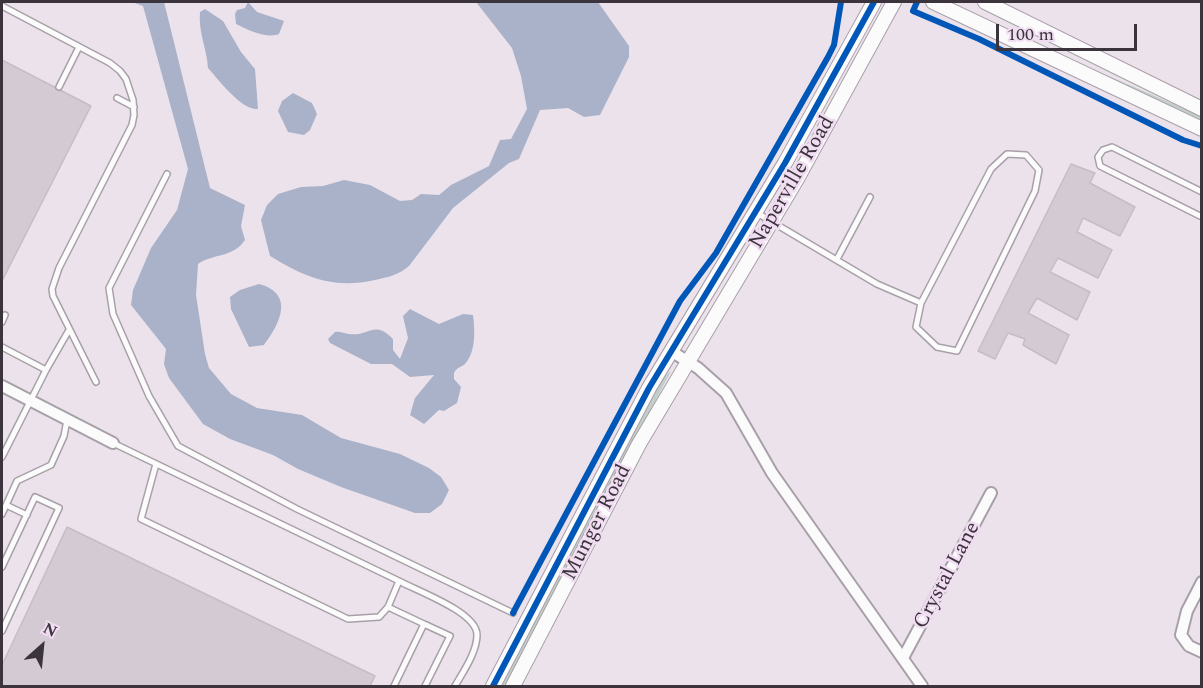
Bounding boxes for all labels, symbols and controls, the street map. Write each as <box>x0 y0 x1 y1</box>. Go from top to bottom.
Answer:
scale bar <box>999 12 1140 50</box>
text: 100 m <box>1007 21 1054 48</box>
street label: Naperville Road <box>745 112 841 254</box>
street label: Munger Road <box>558 461 638 585</box>
street label: Crystal Lane <box>909 518 987 634</box>
north arrow <box>12 616 72 676</box>
text: N <box>39 616 61 644</box>

